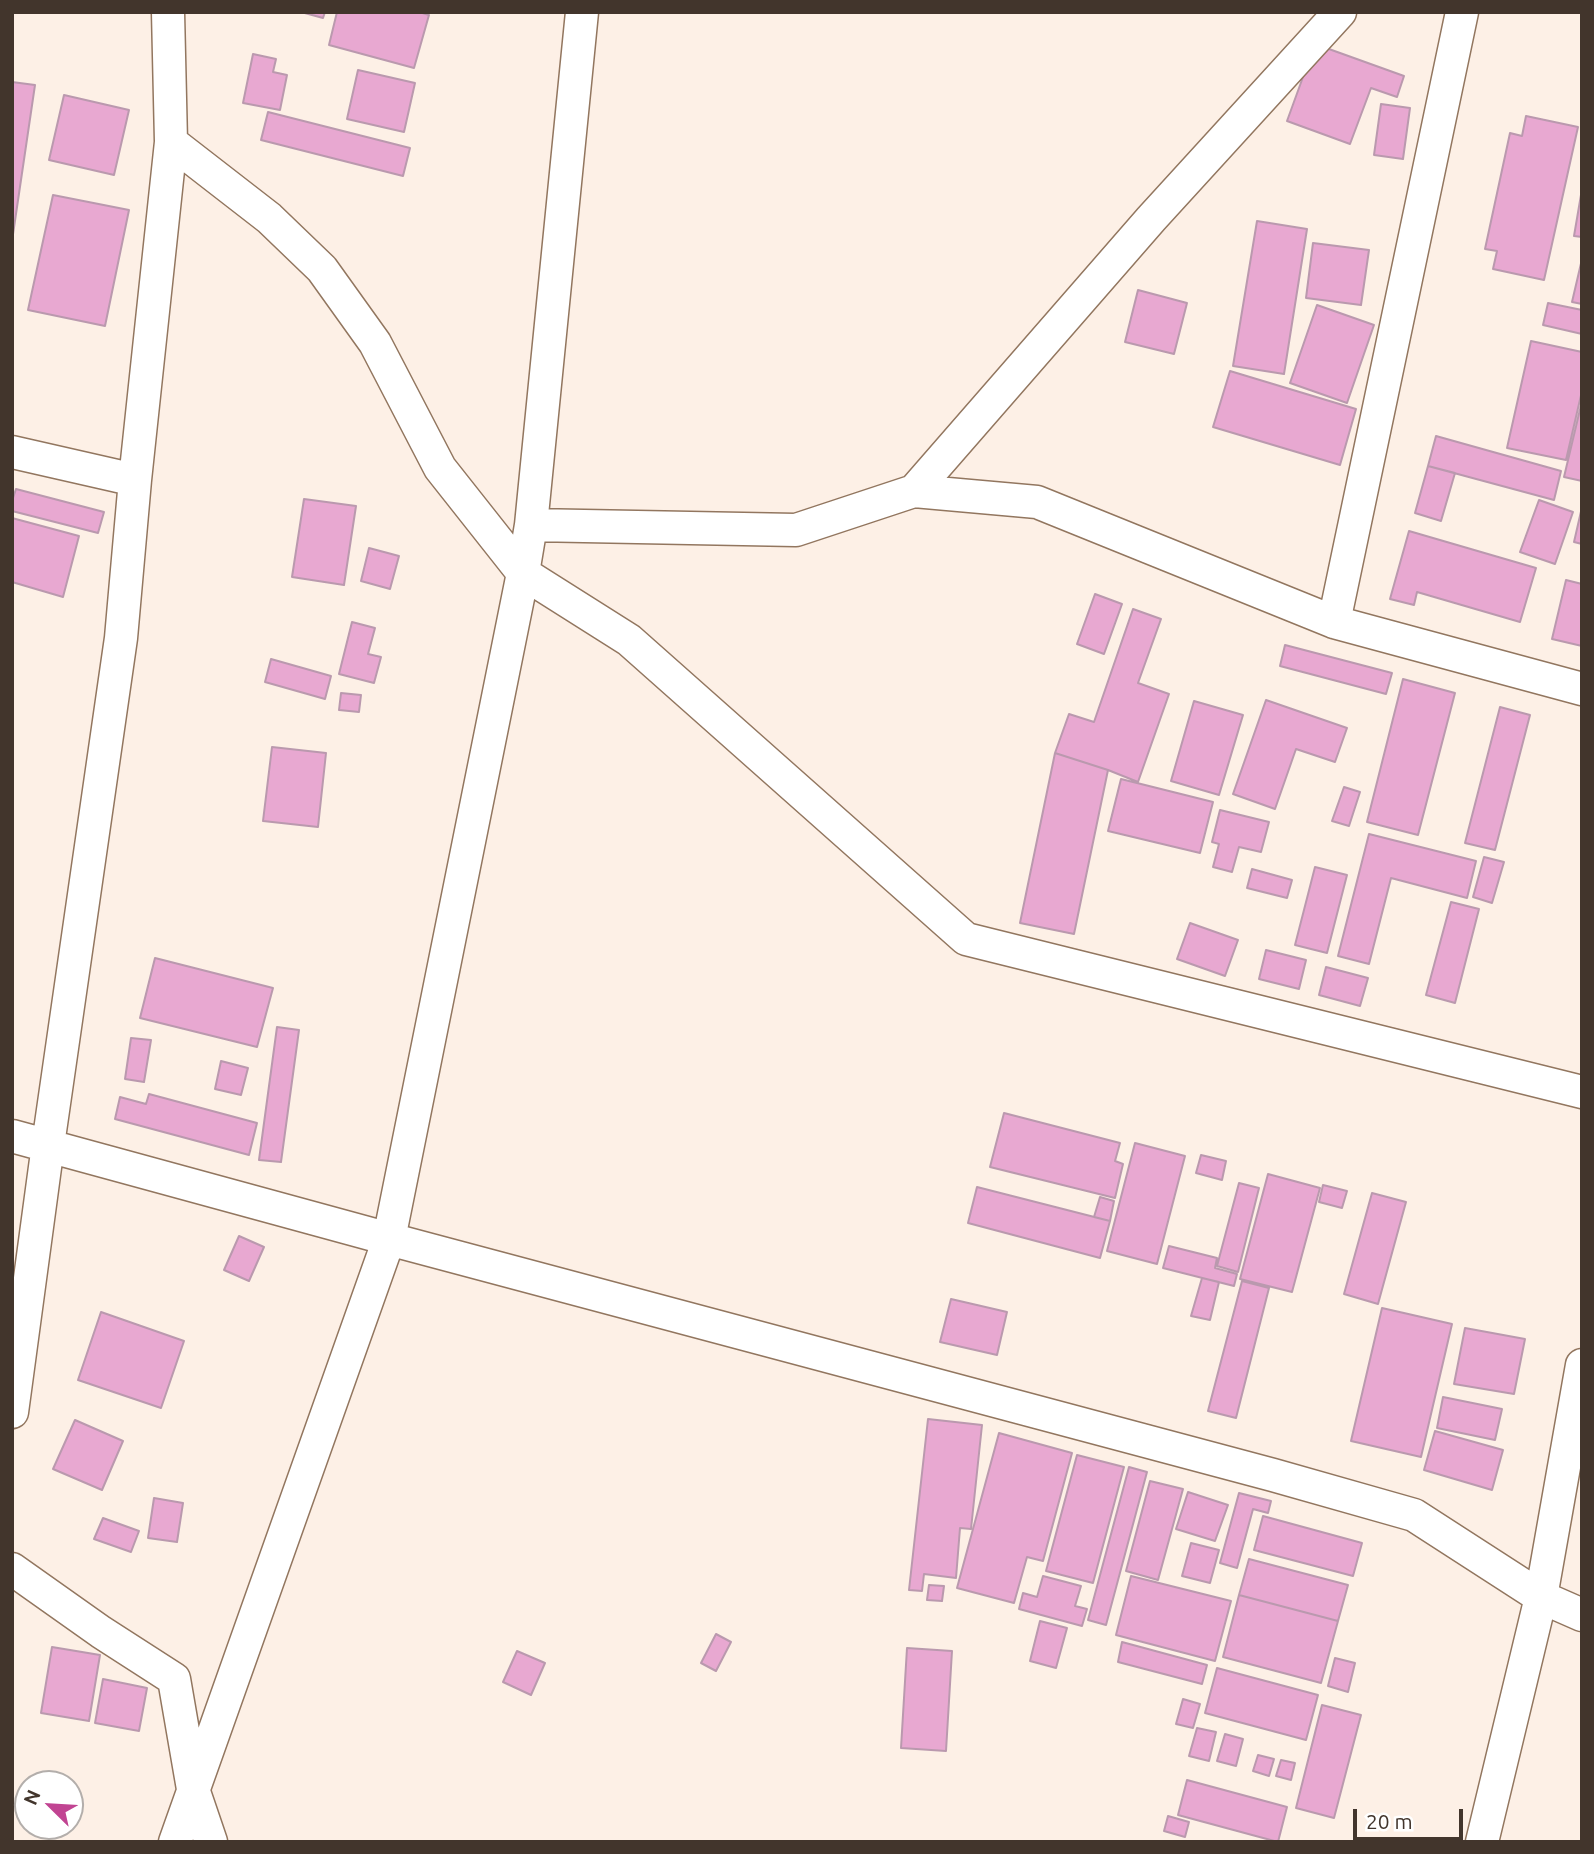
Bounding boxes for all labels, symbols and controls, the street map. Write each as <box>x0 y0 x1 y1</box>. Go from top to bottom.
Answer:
north arrow <box>14 1770 84 1840</box>
text: N <box>19 1786 45 1808</box>
scale bar <box>1356 1794 1466 1838</box>
text: 20 m <box>1366 1809 1413 1833</box>

